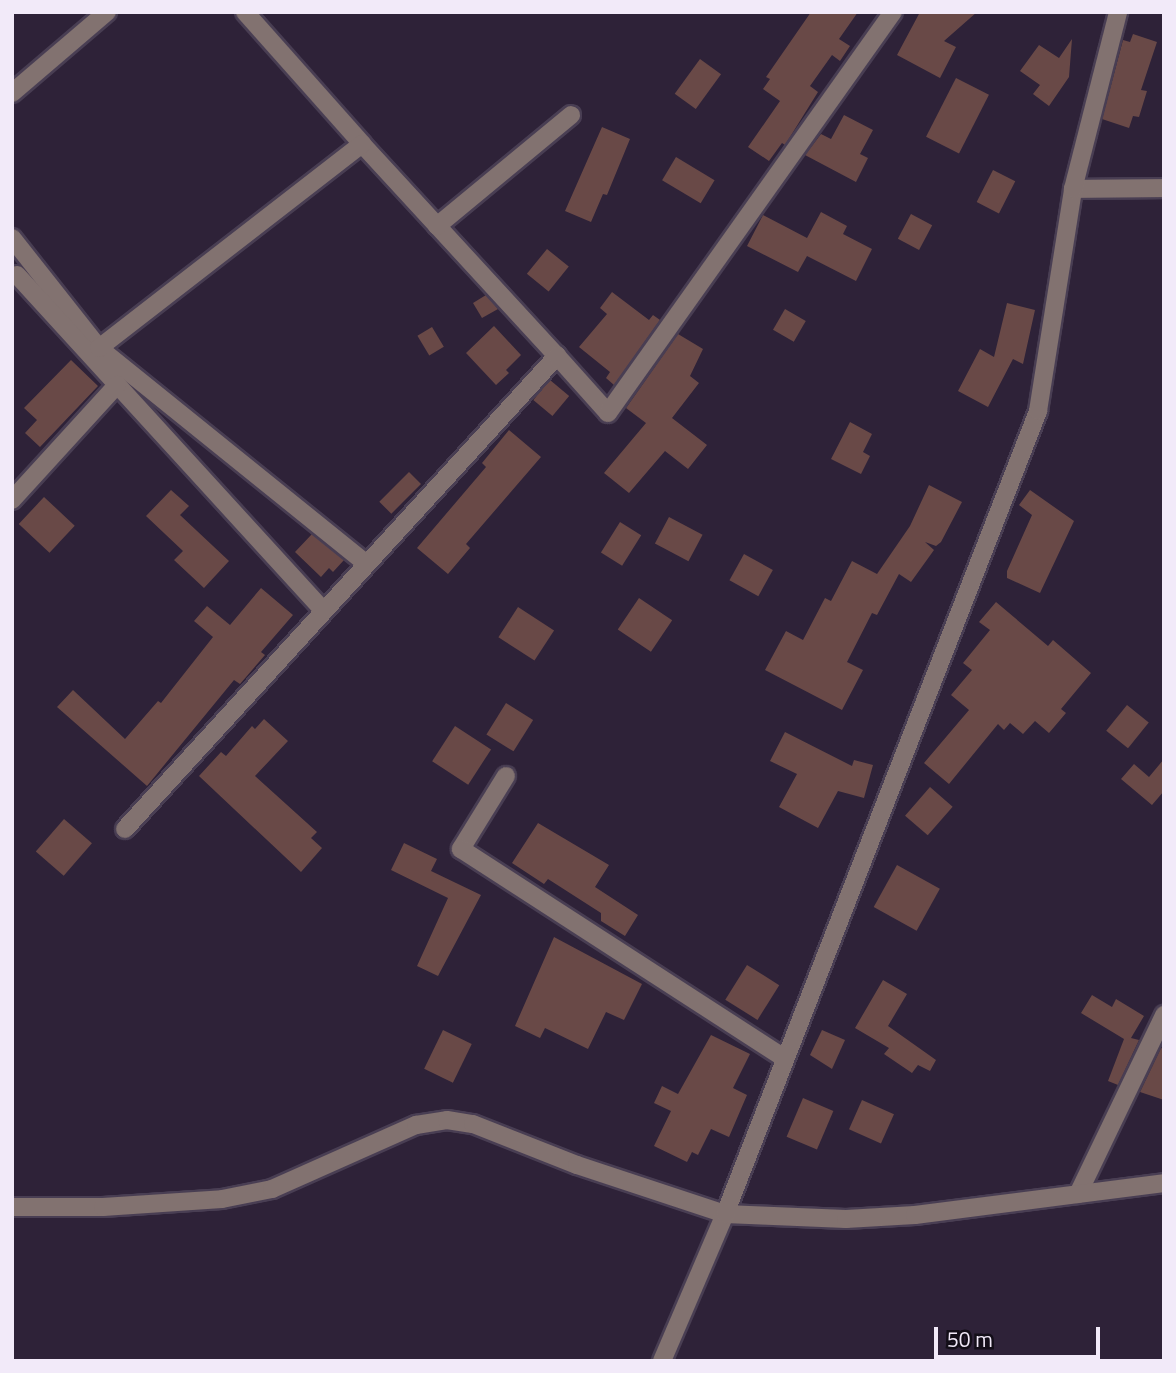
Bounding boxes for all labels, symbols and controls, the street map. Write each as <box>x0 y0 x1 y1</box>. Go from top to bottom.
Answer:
scale bar <box>938 1314 1104 1358</box>
text: 50 m <box>947 1323 993 1355</box>

